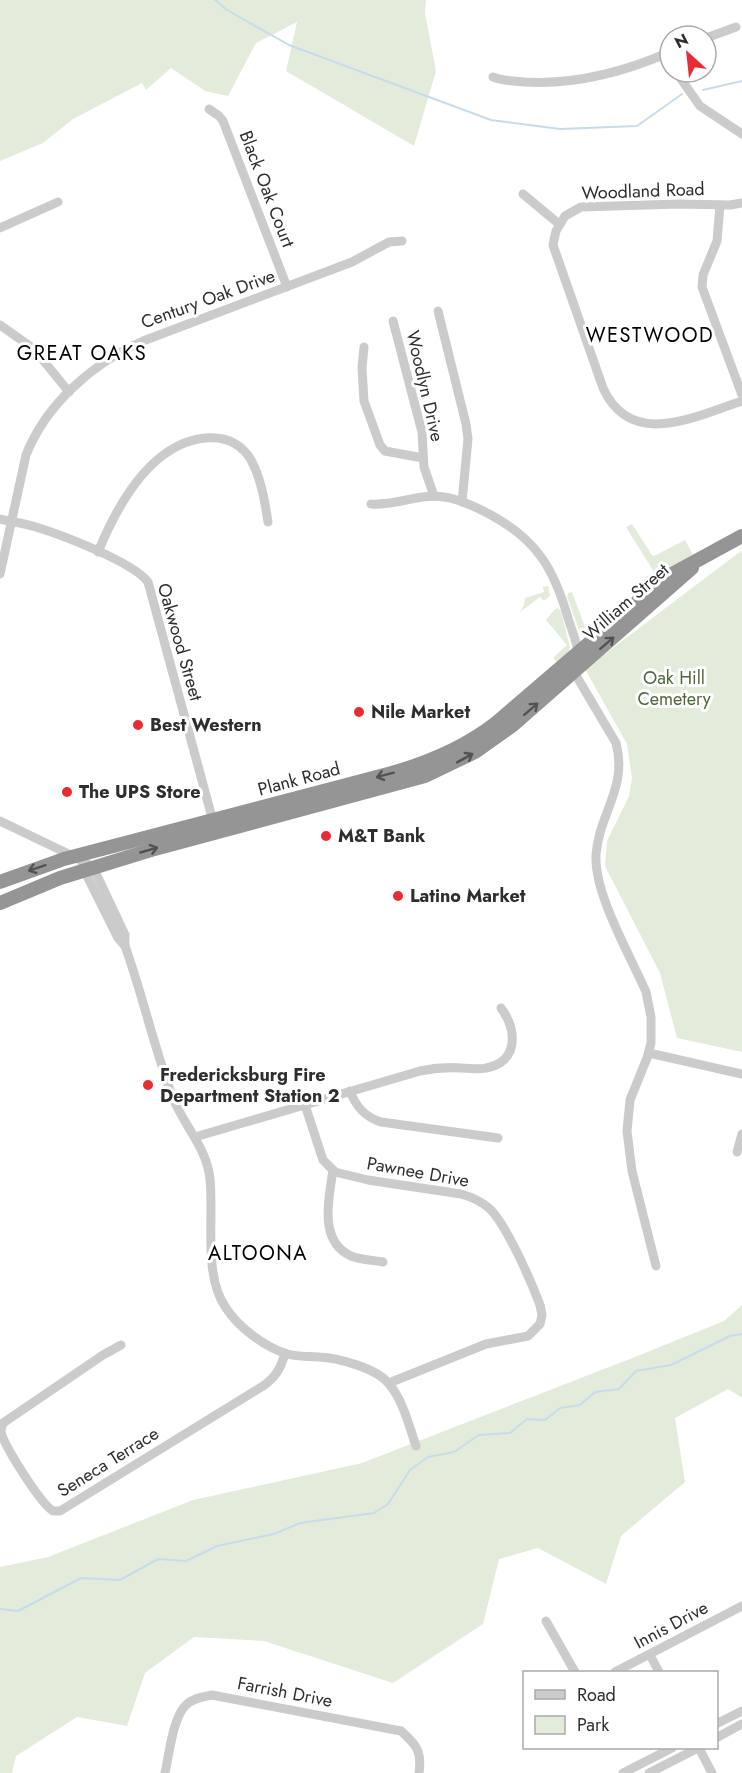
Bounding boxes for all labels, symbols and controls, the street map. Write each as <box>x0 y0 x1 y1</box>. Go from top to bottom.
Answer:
north arrow <box>658 24 718 84</box>
text: N <box>671 28 692 54</box>
street label: Black Oak Court <box>233 127 301 252</box>
street label: Woodland Road <box>581 176 705 206</box>
street label: Century Oak Drive <box>137 263 279 335</box>
district label: WESTWOOD <box>586 321 714 350</box>
street label: Woodlyn Drive <box>400 328 450 444</box>
district label: GREAT OAKS <box>17 339 147 368</box>
street label: William Street <box>577 557 675 647</box>
street label: Oakwood Street <box>151 580 209 705</box>
one-way arrow <box>599 636 614 650</box>
park label: Oak Hill Cemetery <box>637 665 711 712</box>
place label: Nile Market <box>371 699 470 725</box>
one-way arrow <box>523 702 538 716</box>
marker: Nile Market <box>352 705 366 719</box>
place label: Best Western <box>150 712 262 738</box>
marker: Best Western <box>131 718 145 732</box>
one-way arrow <box>456 751 473 763</box>
street label: Plank Road <box>255 756 343 802</box>
one-way arrow <box>376 770 395 781</box>
place label: The UPS Store <box>79 779 201 805</box>
marker: The UPS Store <box>60 785 74 799</box>
place label: M&T Bank <box>338 823 426 849</box>
marker: M&T Bank <box>319 829 333 843</box>
one-way arrow <box>139 844 158 855</box>
one-way arrow <box>28 864 47 875</box>
place label: Latino Market <box>410 883 526 909</box>
marker: Latino Market <box>391 889 405 903</box>
place label: Fredericksburg Fire Department Station 2 <box>160 1062 340 1109</box>
marker: Fredericksburg Fire Department Station 2 <box>141 1078 155 1092</box>
street label: Pawnee Drive <box>365 1150 471 1194</box>
district label: ALTOONA <box>208 1239 308 1268</box>
street label: Seneca Terrace <box>52 1420 164 1504</box>
street label: Innis Drive <box>629 1595 713 1655</box>
street label: Farrish Drive <box>235 1670 335 1714</box>
legend <box>523 1671 718 1749</box>
text: Road <box>577 1682 616 1708</box>
text: Park <box>577 1712 609 1738</box>

